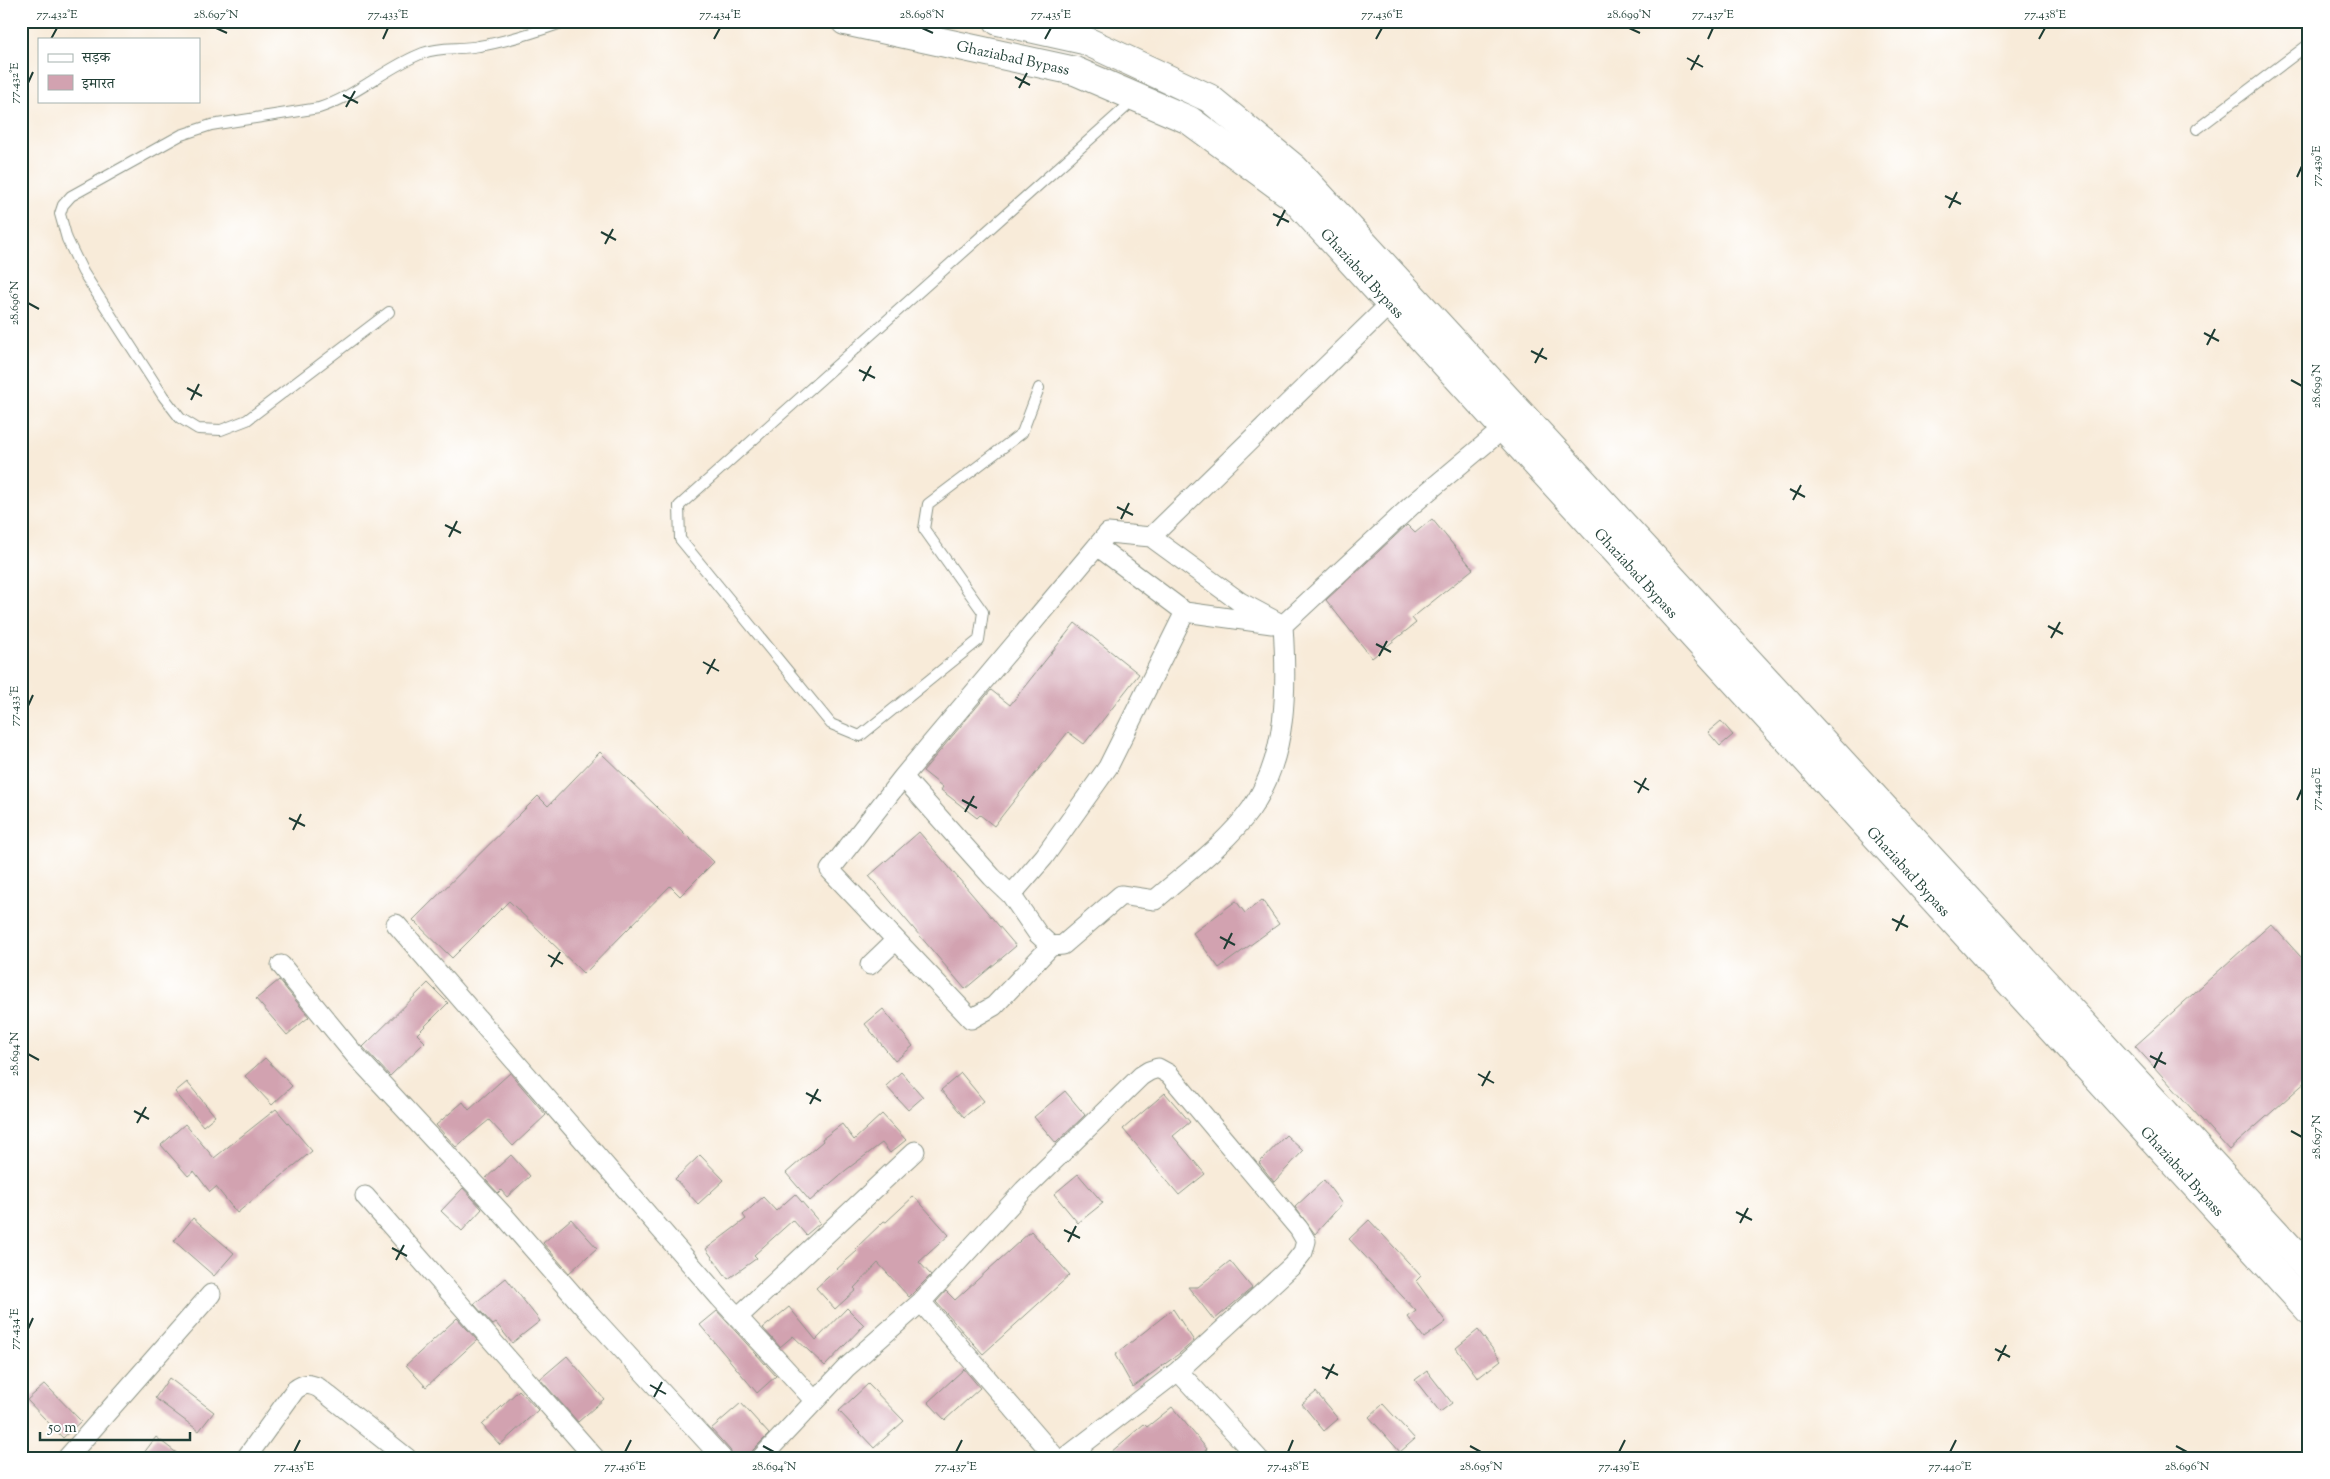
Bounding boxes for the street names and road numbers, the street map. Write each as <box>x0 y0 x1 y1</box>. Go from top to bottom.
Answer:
street label: Ghaziabad Bypass <box>954 36 1071 82</box>
street label: Ghaziabad Bypass <box>1315 225 1408 324</box>
street label: Ghaziabad Bypass <box>1588 524 1682 624</box>
street label: Ghaziabad Bypass <box>1861 823 1954 922</box>
street label: Ghaziabad Bypass <box>2135 1123 2228 1222</box>

